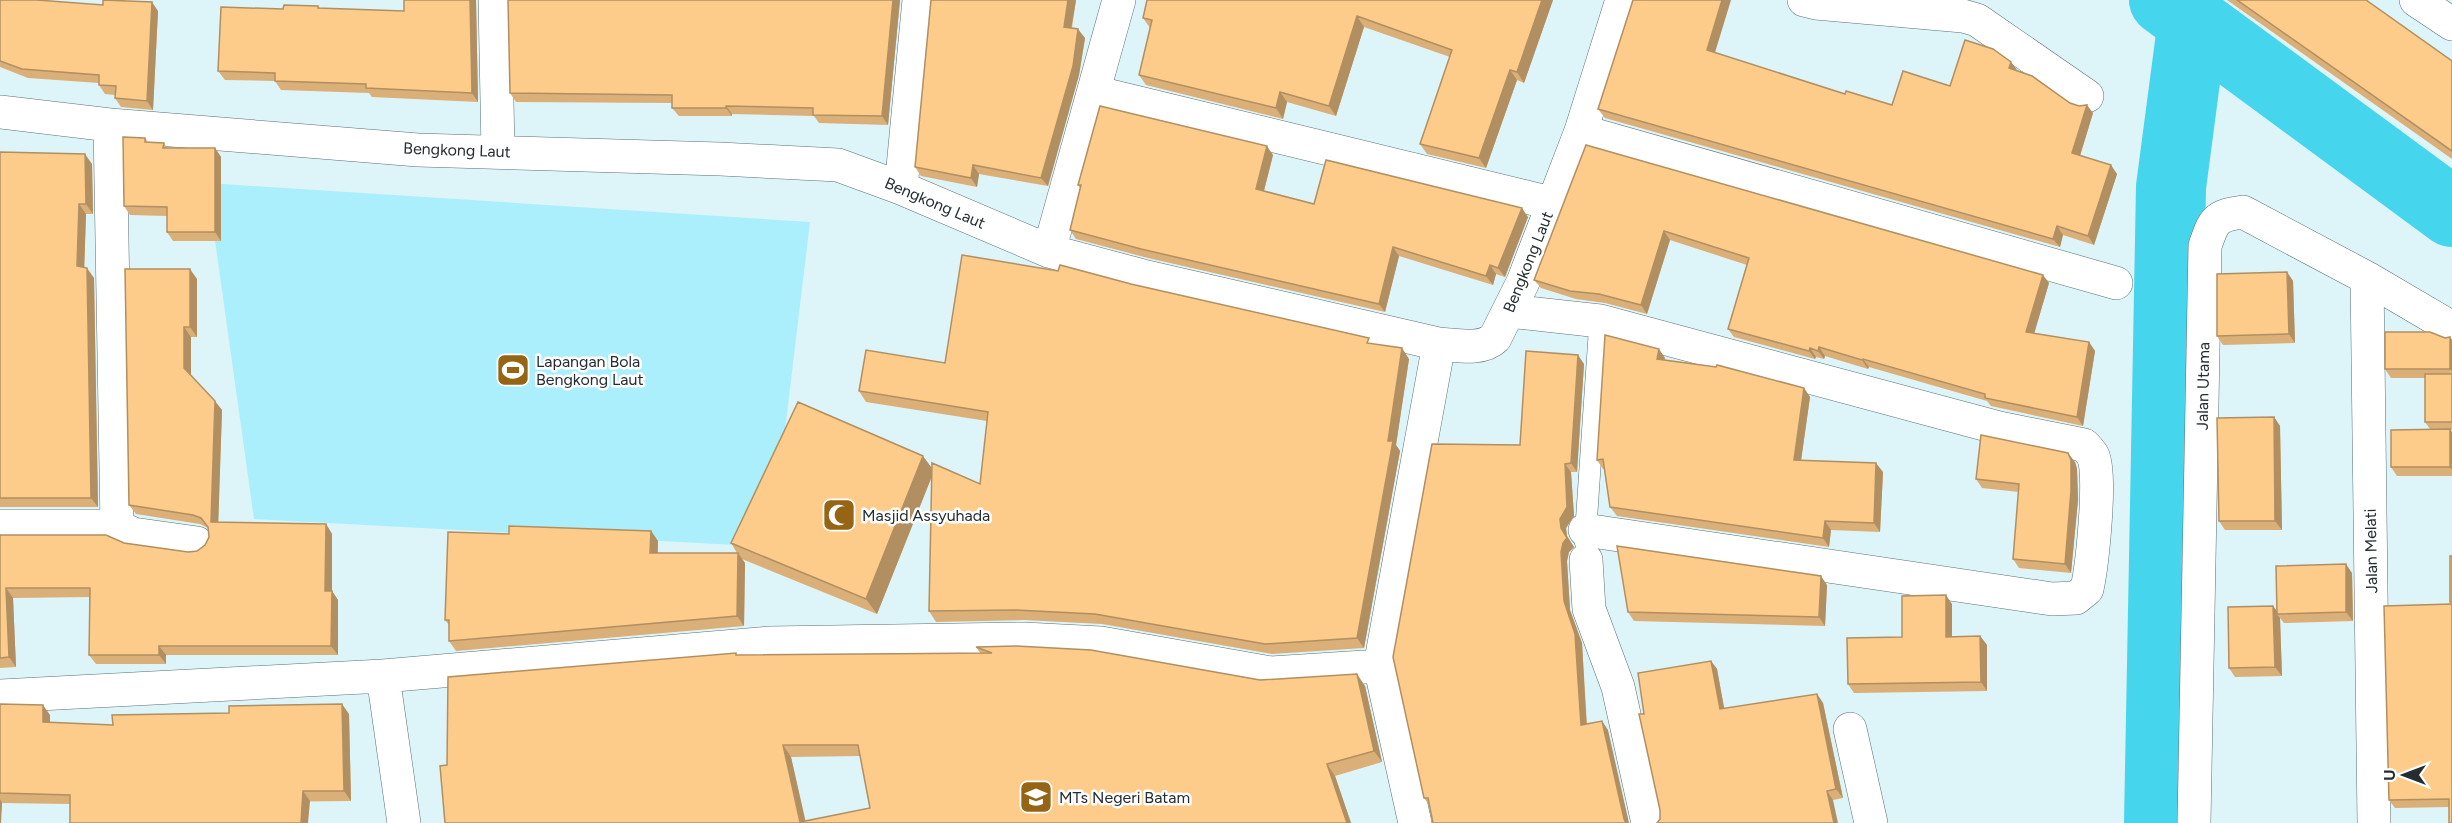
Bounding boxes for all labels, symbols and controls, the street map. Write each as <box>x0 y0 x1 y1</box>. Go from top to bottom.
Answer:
street label: Bengkong Laut <box>403 139 511 161</box>
street label: Bengkong Laut <box>882 173 988 233</box>
street label: Bengkong Laut <box>1499 209 1557 315</box>
street label: Jalan Utama <box>2193 342 2213 430</box>
sports icon: Lapangan Bola Bengkong Laut <box>495 352 531 388</box>
place label: Lapangan Bola Bengkong Laut <box>536 352 643 389</box>
mosque icon: Masjid Assyuhada <box>821 497 857 533</box>
place label: Masjid Assyuhada <box>862 506 990 525</box>
street label: Jalan Melati <box>2361 508 2381 594</box>
north arrow <box>2374 745 2434 805</box>
text: U <box>2380 769 2399 781</box>
school or university icon: MTs Negeri Batam <box>1018 779 1054 815</box>
place label: MTs Negeri Batam <box>1059 788 1190 807</box>

